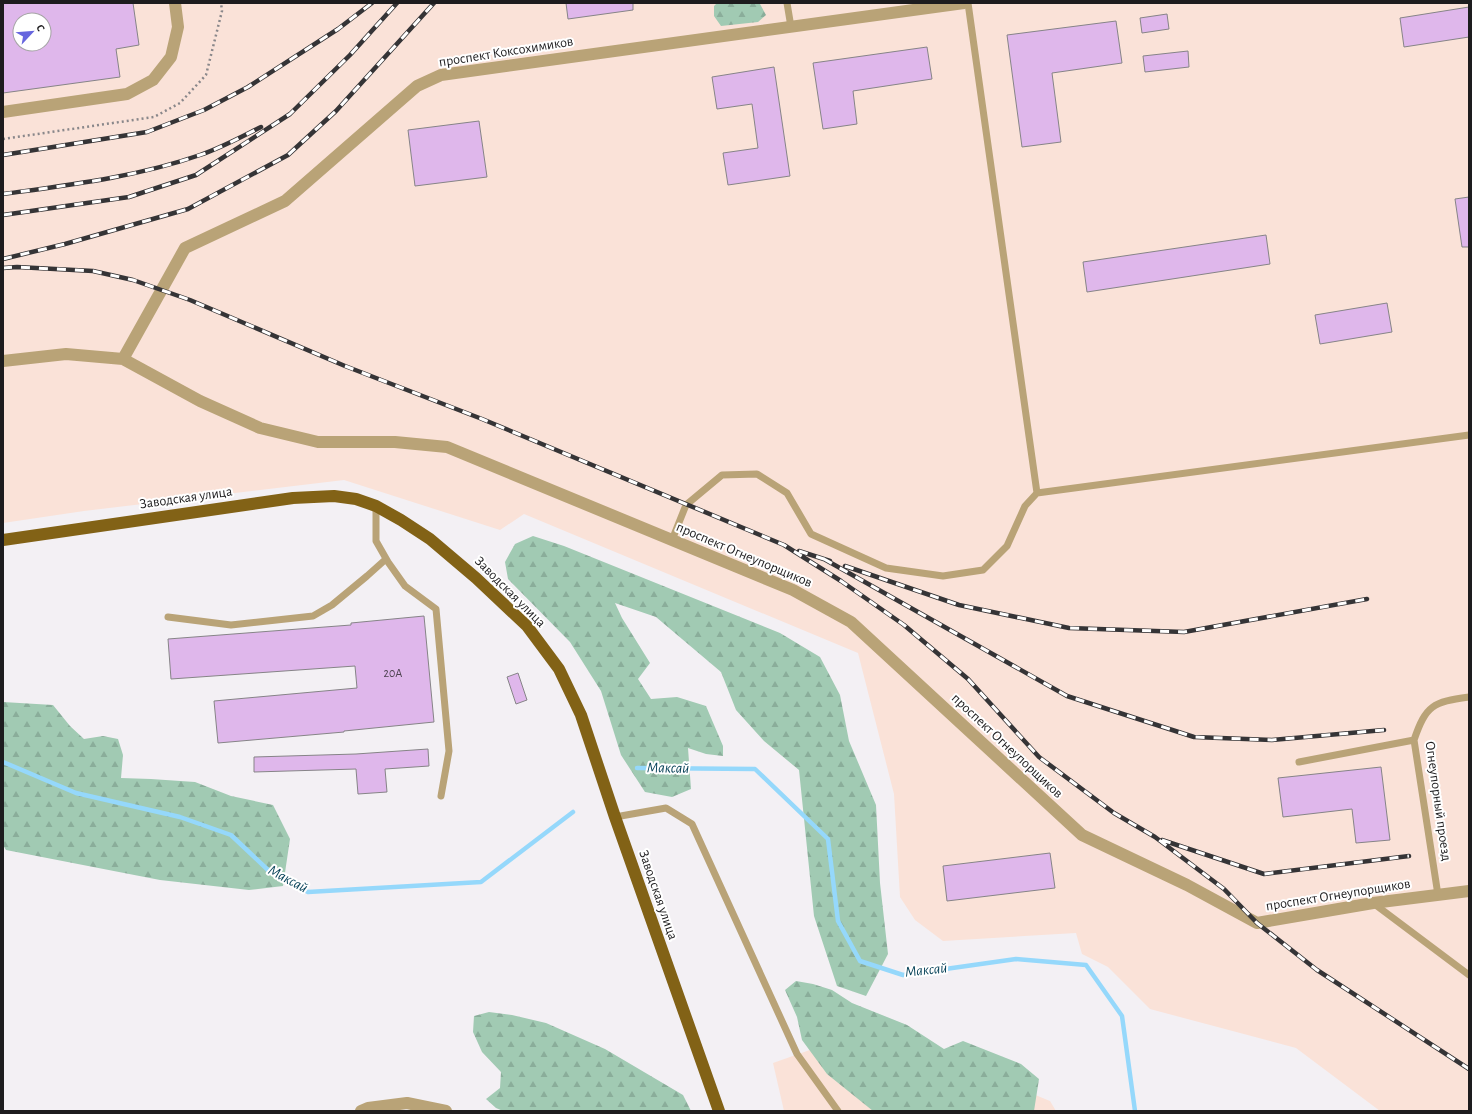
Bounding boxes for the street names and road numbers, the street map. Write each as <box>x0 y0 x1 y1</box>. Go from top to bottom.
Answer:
street label: проспект Коксохимиков <box>438 34 574 70</box>
street label: Заводская улица <box>139 484 234 511</box>
street label: проспект Огнеупорщиков <box>674 520 814 590</box>
street label: Заводская улица <box>472 554 549 631</box>
street label: проспект Огнеупорщиков <box>949 691 1065 801</box>
street label: Огнеупорный проезд <box>1423 740 1453 862</box>
street label: Заводская улица <box>636 848 680 942</box>
street label: проспект Огнеупорщиков <box>1265 877 1411 913</box>

